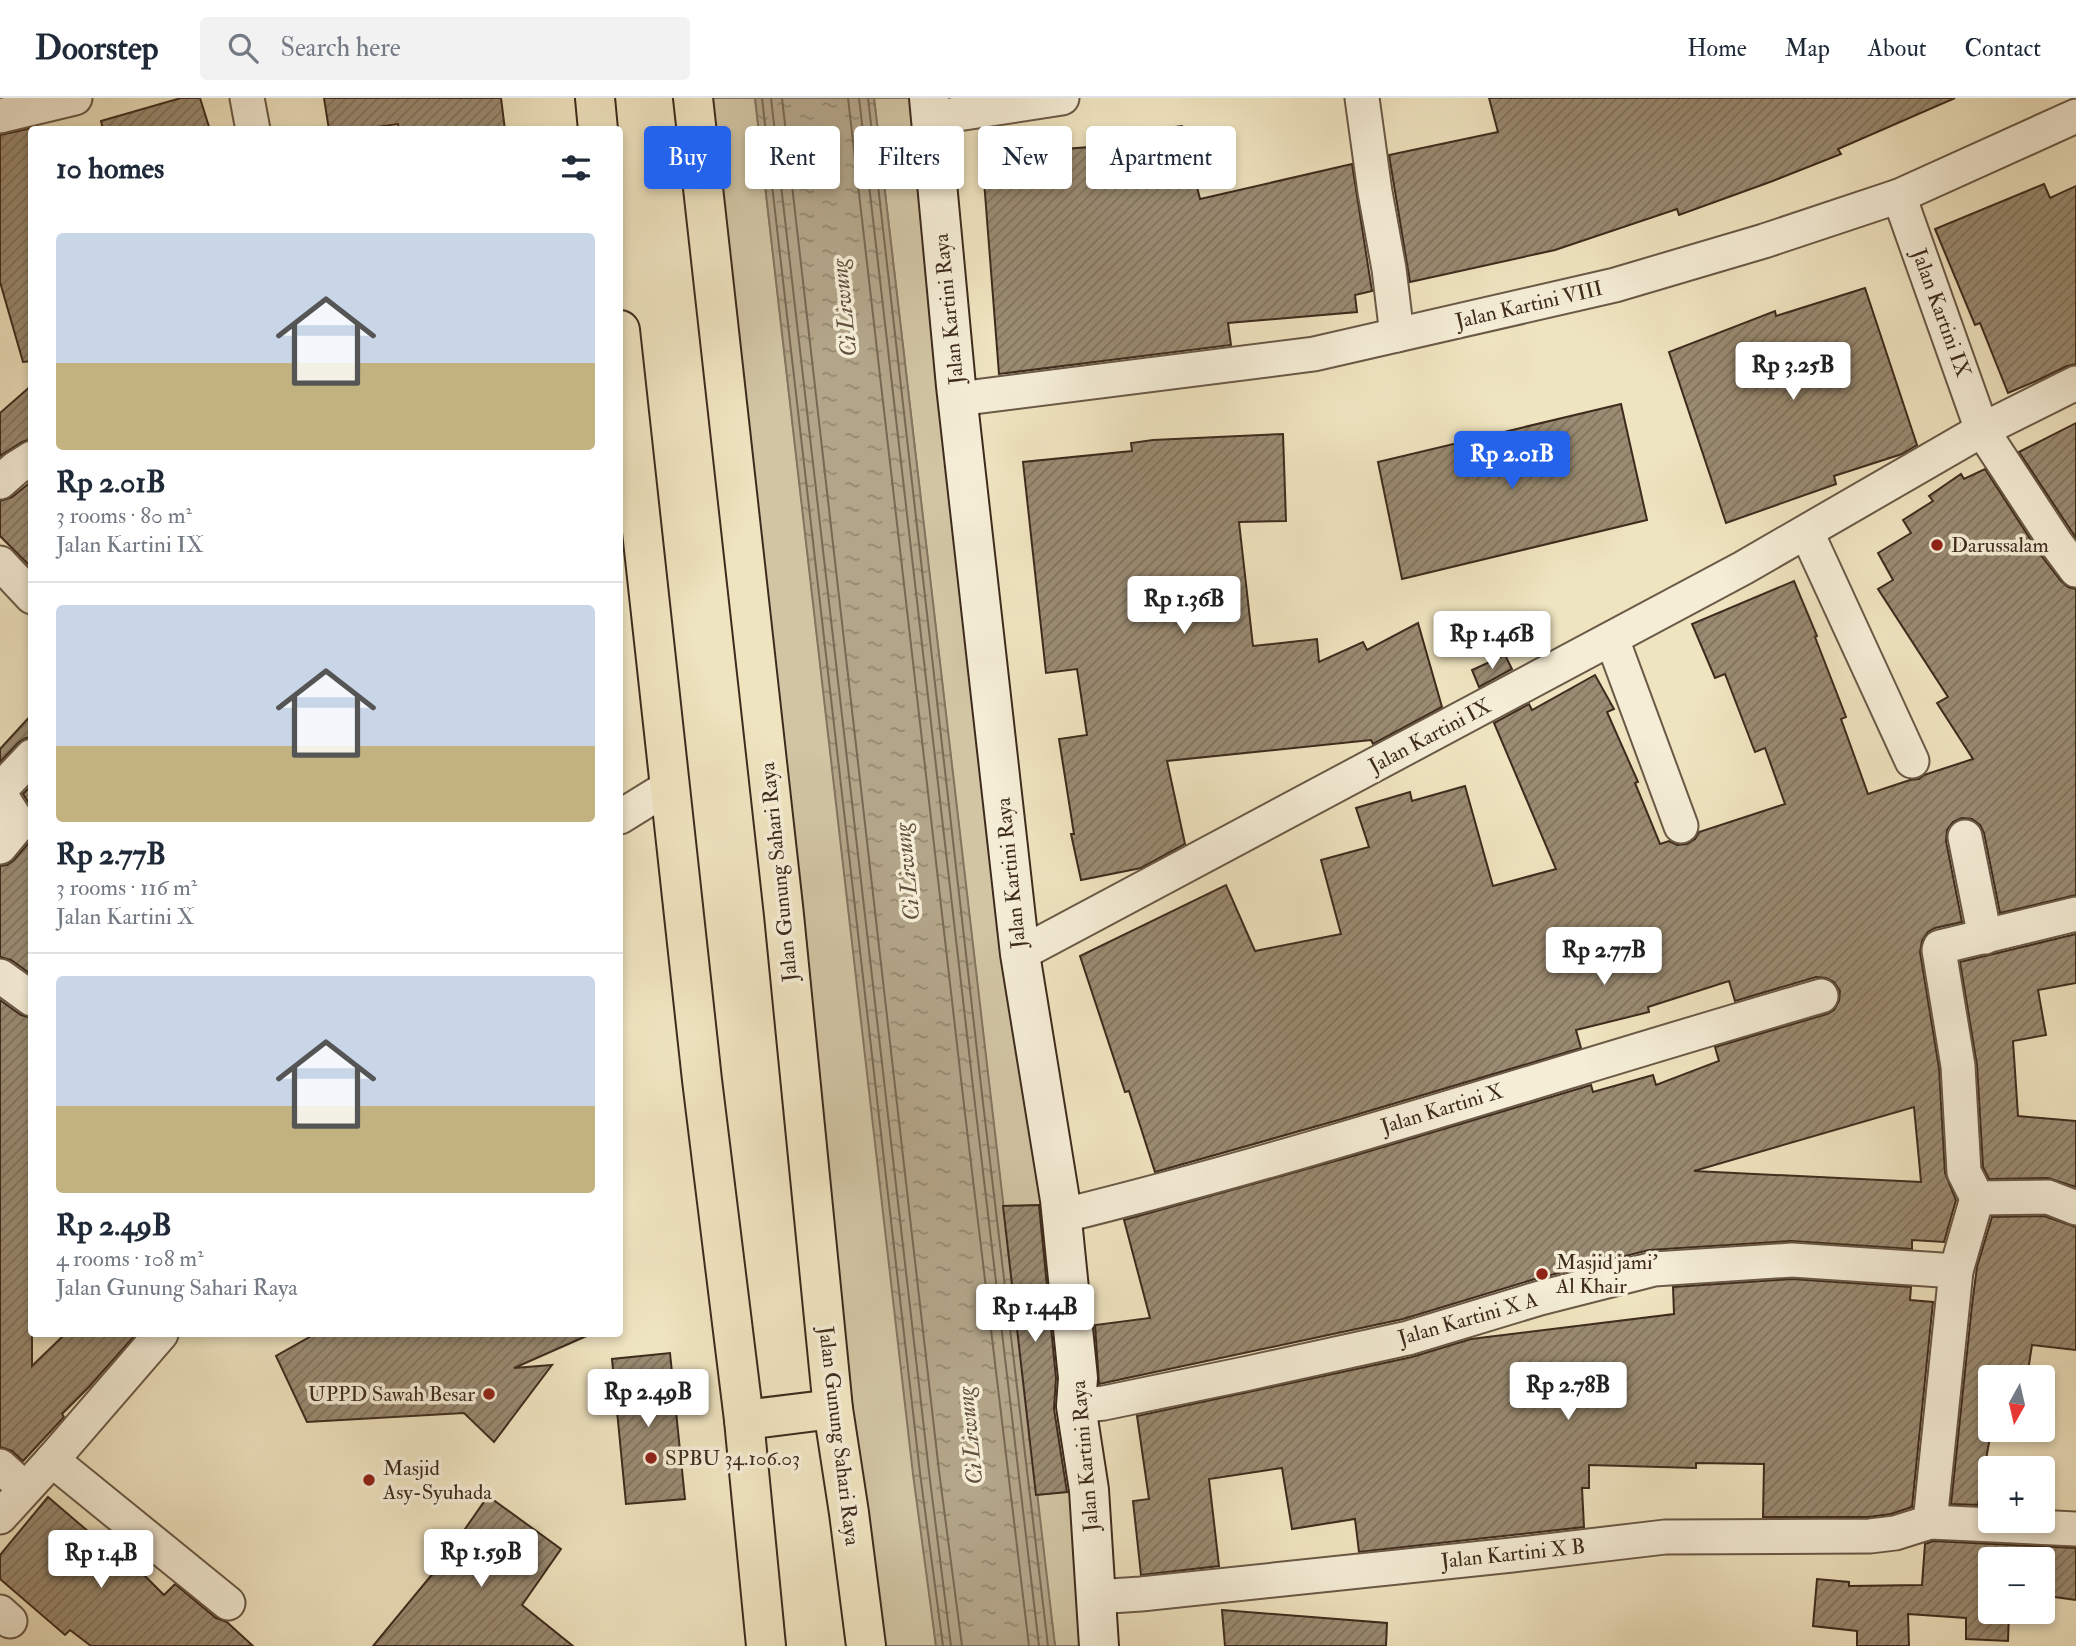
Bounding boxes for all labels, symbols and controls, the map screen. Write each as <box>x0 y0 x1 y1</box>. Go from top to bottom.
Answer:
search box <box>200 17 690 80</box>
text: Doorstep <box>35 28 158 69</box>
icon: search <box>224 29 262 67</box>
text: Search here <box>280 32 401 64</box>
text: Home <box>1687 33 1747 64</box>
text: Map <box>1785 33 1830 64</box>
text: About <box>1868 33 1927 64</box>
text: Contact <box>1965 33 2041 64</box>
chip: Buy <box>644 126 731 189</box>
chip: Rent <box>745 126 840 189</box>
chip: Filters <box>854 126 964 189</box>
chip: New <box>978 126 1072 189</box>
chip: Apartment <box>1086 126 1236 189</box>
icon: filters <box>557 149 595 187</box>
text: 10 homes <box>56 150 164 187</box>
street label: Jalan Kartini Raya <box>928 232 970 387</box>
street label: Jalan Kartini IX <box>1905 244 1977 381</box>
water label: Ci Liwung <box>824 256 864 358</box>
street label: Jalan Kartini VIII <box>1452 275 1605 335</box>
icon: home <box>263 278 389 404</box>
pin: Rp 3.25B <box>1721 342 1865 402</box>
text: Rp 3.25B <box>1752 350 1835 379</box>
pin: Rp 2.01B <box>1440 432 1584 491</box>
text: Rp 2.01B <box>1470 439 1554 468</box>
text: Rp 2.01B <box>56 464 166 501</box>
text: 3 rooms · 80 m² <box>56 501 192 530</box>
text: Jalan Kartini IX <box>56 530 204 559</box>
place label: Darussalam <box>1951 532 2049 559</box>
marker: Darussalam <box>1929 537 1945 553</box>
pin: Rp 1.36B <box>1112 576 1256 636</box>
text: Rp 1.36B <box>1143 584 1225 613</box>
pin: Rp 1.46B <box>1420 612 1564 671</box>
text: Rp 1.46B <box>1449 619 1535 648</box>
icon: home <box>263 650 389 776</box>
street label: Jalan Kartini IX <box>1363 692 1496 780</box>
street label: Jalan Gunung Sahari Raya <box>754 761 804 984</box>
street label: Jalan Kartini Raya <box>990 796 1032 951</box>
water label: Ci Liwung <box>887 820 927 922</box>
text: Rp 2.77B <box>56 836 166 873</box>
text: 3 rooms · 116 m² <box>56 873 197 902</box>
text: Jalan Kartini X <box>56 902 195 931</box>
pin: Rp 2.77B <box>1532 928 1676 987</box>
text: Rp 2.77B <box>1562 935 1646 964</box>
icon: home <box>263 1021 389 1147</box>
street label: Jalan Kartini X <box>1377 1078 1506 1141</box>
text: Rp 2.49B <box>56 1207 172 1244</box>
text: 4 rooms · 108 m² <box>56 1244 204 1273</box>
place label: Masjid jami' Al Khair <box>1555 1249 1658 1300</box>
marker: Masjid jami' Al Khair <box>1534 1266 1550 1282</box>
text: Jalan Gunung Sahari Raya <box>56 1273 298 1302</box>
pin: Rp 1.44B <box>963 1284 1107 1344</box>
street label: Jalan Kartini X A <box>1394 1286 1541 1352</box>
text: Rp 1.44B <box>992 1292 1078 1321</box>
street label: Jalan Gunung Sahari Raya <box>812 1324 866 1548</box>
pin: Rp 2.78B <box>1496 1362 1640 1422</box>
north arrow <box>1978 1365 2054 1442</box>
map controls <box>1978 1365 2055 1624</box>
pin: Rp 2.49B <box>576 1370 720 1429</box>
text: Rp 2.78B <box>1526 1370 1610 1399</box>
text: Rp 2.49B <box>604 1377 692 1406</box>
street label: Jalan Kartini Raya <box>1065 1379 1105 1534</box>
place label: UPPD Sawah Besar <box>308 1381 475 1408</box>
water label: Ci Liwung <box>950 1384 990 1486</box>
marker: UPPD Sawah Besar <box>481 1386 497 1402</box>
place label: SPBU 34.106.03 <box>665 1445 800 1472</box>
marker: SPBU 34.106.03 <box>643 1450 659 1466</box>
place label: Masjid Asy-Syuhada <box>382 1455 492 1506</box>
button: + <box>1978 1456 2055 1533</box>
marker: Masjid Asy-Syuhada <box>361 1472 377 1488</box>
pin: Rp 1.4B <box>36 1530 166 1590</box>
pin: Rp 1.59B <box>409 1530 553 1589</box>
street label: Jalan Kartini X B <box>1439 1533 1586 1575</box>
text: Rp 1.59B <box>440 1537 522 1566</box>
text: Rp 1.4B <box>64 1538 138 1567</box>
button: − <box>1978 1547 2055 1624</box>

